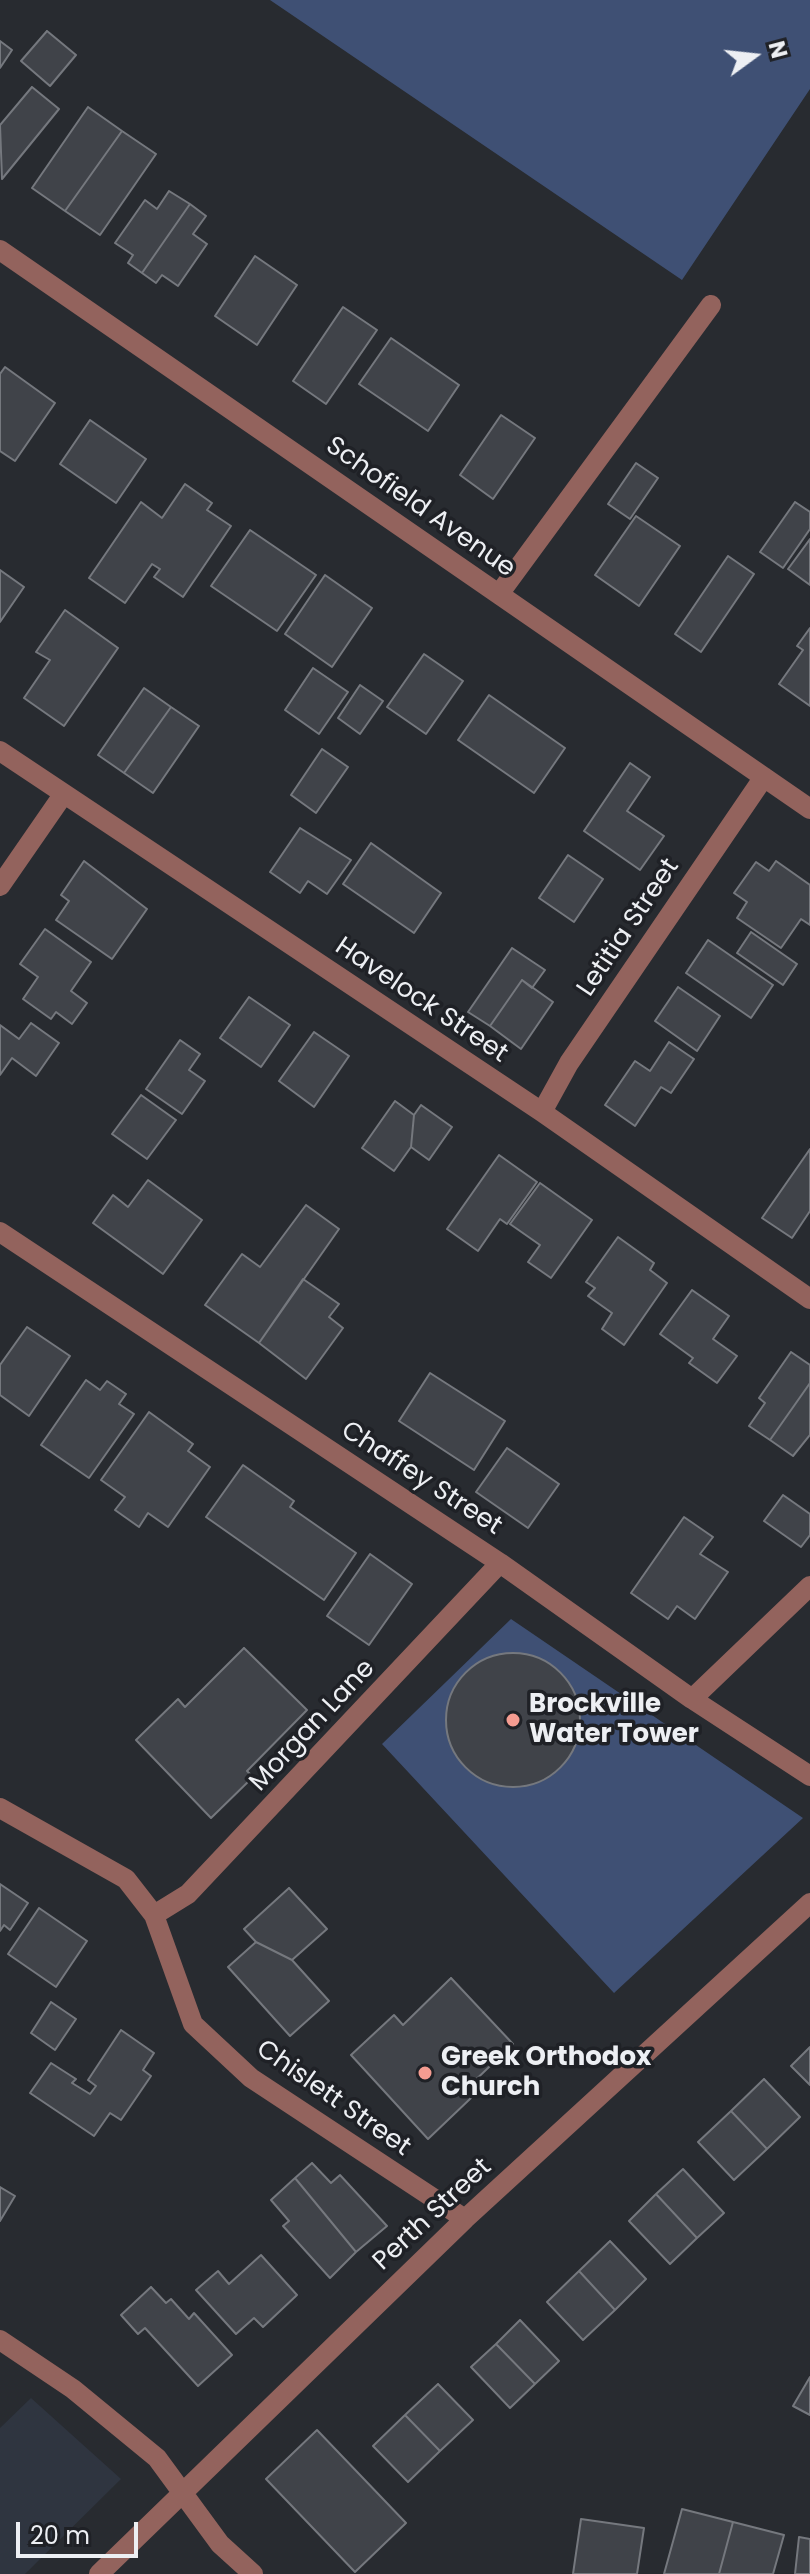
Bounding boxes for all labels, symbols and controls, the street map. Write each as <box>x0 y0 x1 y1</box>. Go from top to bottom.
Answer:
north arrow <box>714 16 794 96</box>
text: N <box>761 38 795 62</box>
street label: Schofield Avenue <box>319 431 521 585</box>
street label: Letitia Street <box>571 853 687 1003</box>
street label: Havelock Street <box>329 932 513 1070</box>
street label: Chaffey Street <box>335 1415 507 1543</box>
street label: Morgan Lane <box>244 1654 382 1798</box>
place label: Brockville Water Tower <box>529 1689 699 1750</box>
marker: Brockville Water Tower <box>504 1711 522 1729</box>
street label: Chislett Street <box>250 2034 416 2164</box>
place label: Greek Orthodox Church <box>441 2042 651 2104</box>
marker: Greek Orthodox Church <box>416 2064 434 2082</box>
street label: Perth Street <box>367 2152 499 2278</box>
scale bar <box>20 2506 142 2556</box>
text: 20 m <box>30 2519 90 2552</box>

